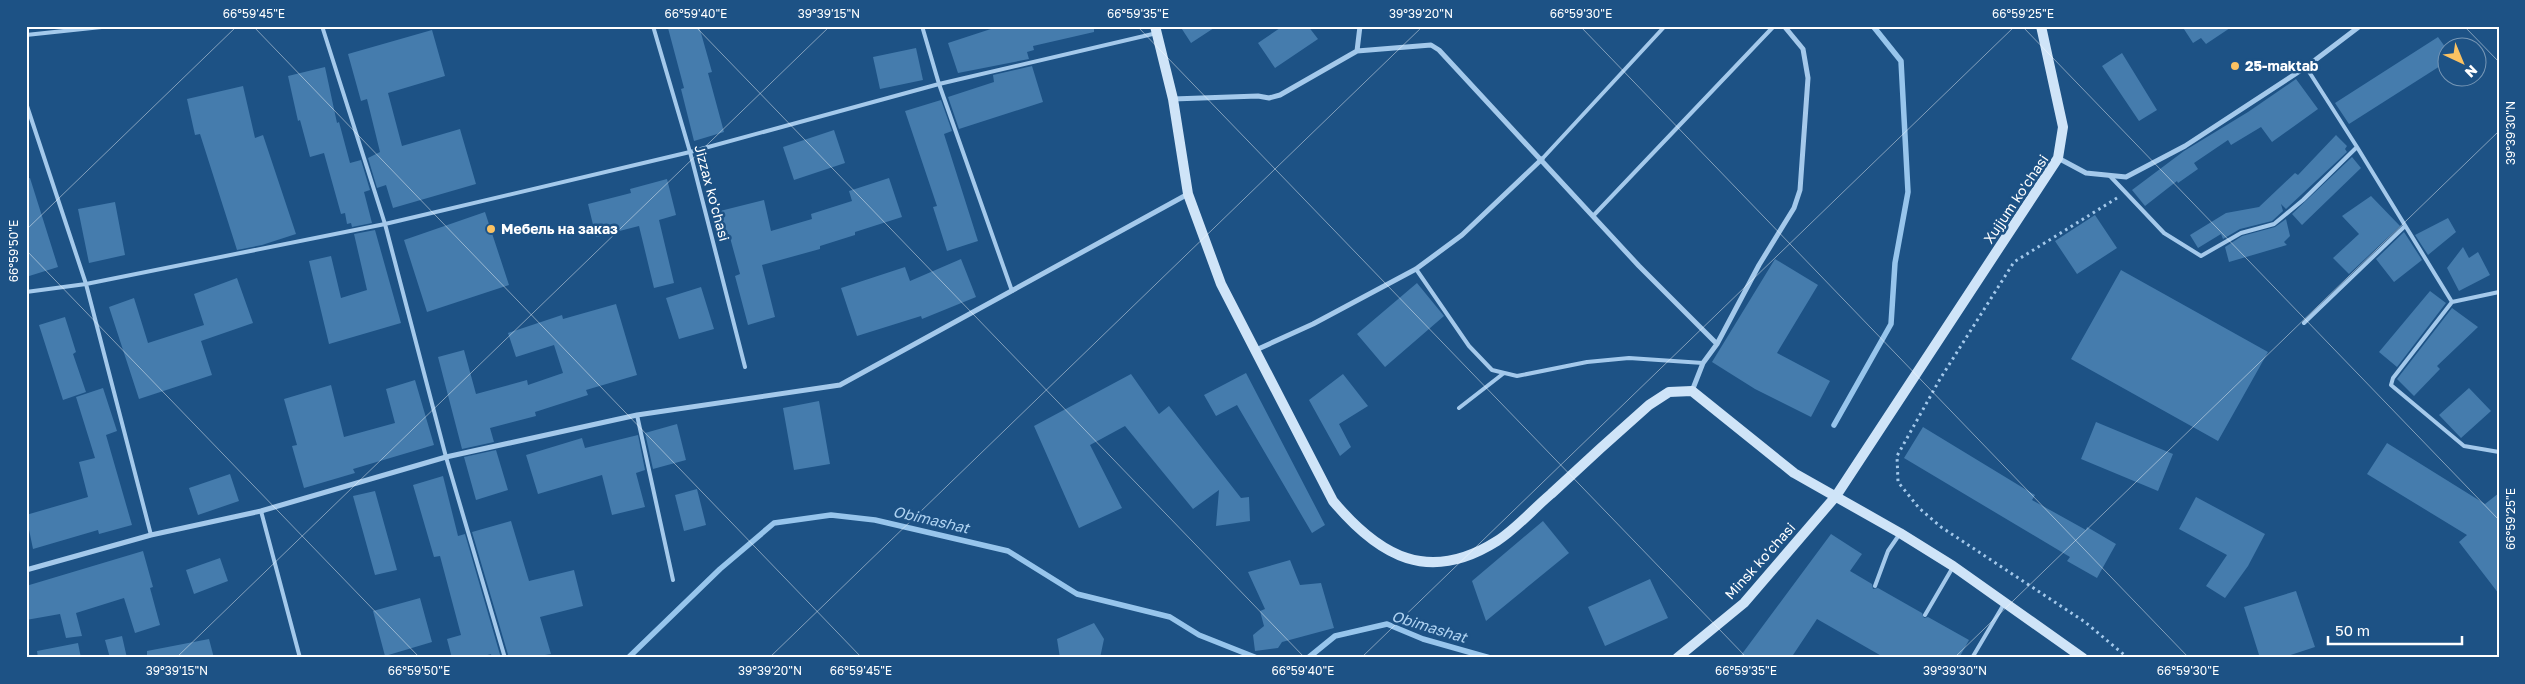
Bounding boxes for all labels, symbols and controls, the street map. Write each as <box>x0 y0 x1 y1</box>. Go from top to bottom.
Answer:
text: 66°59'45"E <box>223 6 285 21</box>
text: 66°59'40"E <box>665 6 727 21</box>
text: 39°39'15"N <box>798 6 860 21</box>
text: 66°59'35"E <box>1107 6 1169 21</box>
text: 39°39'20"N <box>1389 6 1453 21</box>
text: 66°59'30"E <box>1550 6 1612 21</box>
text: 66°59'25"E <box>1992 6 2054 21</box>
north arrow <box>2438 38 2488 88</box>
place label: 25-maktab <box>2245 57 2319 74</box>
marker: 25-maktab <box>2229 60 2241 72</box>
text: N <box>2462 62 2481 82</box>
text: 39°39'30"N <box>2503 101 2518 165</box>
street label: Jizzax ko'chasi <box>691 143 734 243</box>
street label: Xujjum ko'chasi <box>1980 151 2052 246</box>
text: 66°59'50"E <box>6 220 21 282</box>
place label: Мебель на заказ <box>501 220 618 237</box>
marker: Мебель на заказ <box>485 223 497 235</box>
text: 66°59'25"E <box>2503 488 2518 550</box>
water label: Obimashat <box>891 502 973 537</box>
street label: Minsk ko'chasi <box>1721 519 1799 603</box>
water label: Obimashat <box>1390 606 1471 647</box>
scale bar <box>2328 614 2461 646</box>
text: 50 m <box>2335 621 2370 639</box>
text: 39°39'15"N <box>146 663 208 678</box>
text: 66°59'50"E <box>388 663 450 678</box>
text: 39°39'20"N <box>738 663 802 678</box>
text: 66°59'45"E <box>830 663 892 678</box>
text: 66°59'40"E <box>1272 663 1334 678</box>
text: 66°59'35"E <box>1715 663 1777 678</box>
text: 39°39'30"N <box>1923 663 1987 678</box>
text: 66°59'30"E <box>2157 663 2219 678</box>

